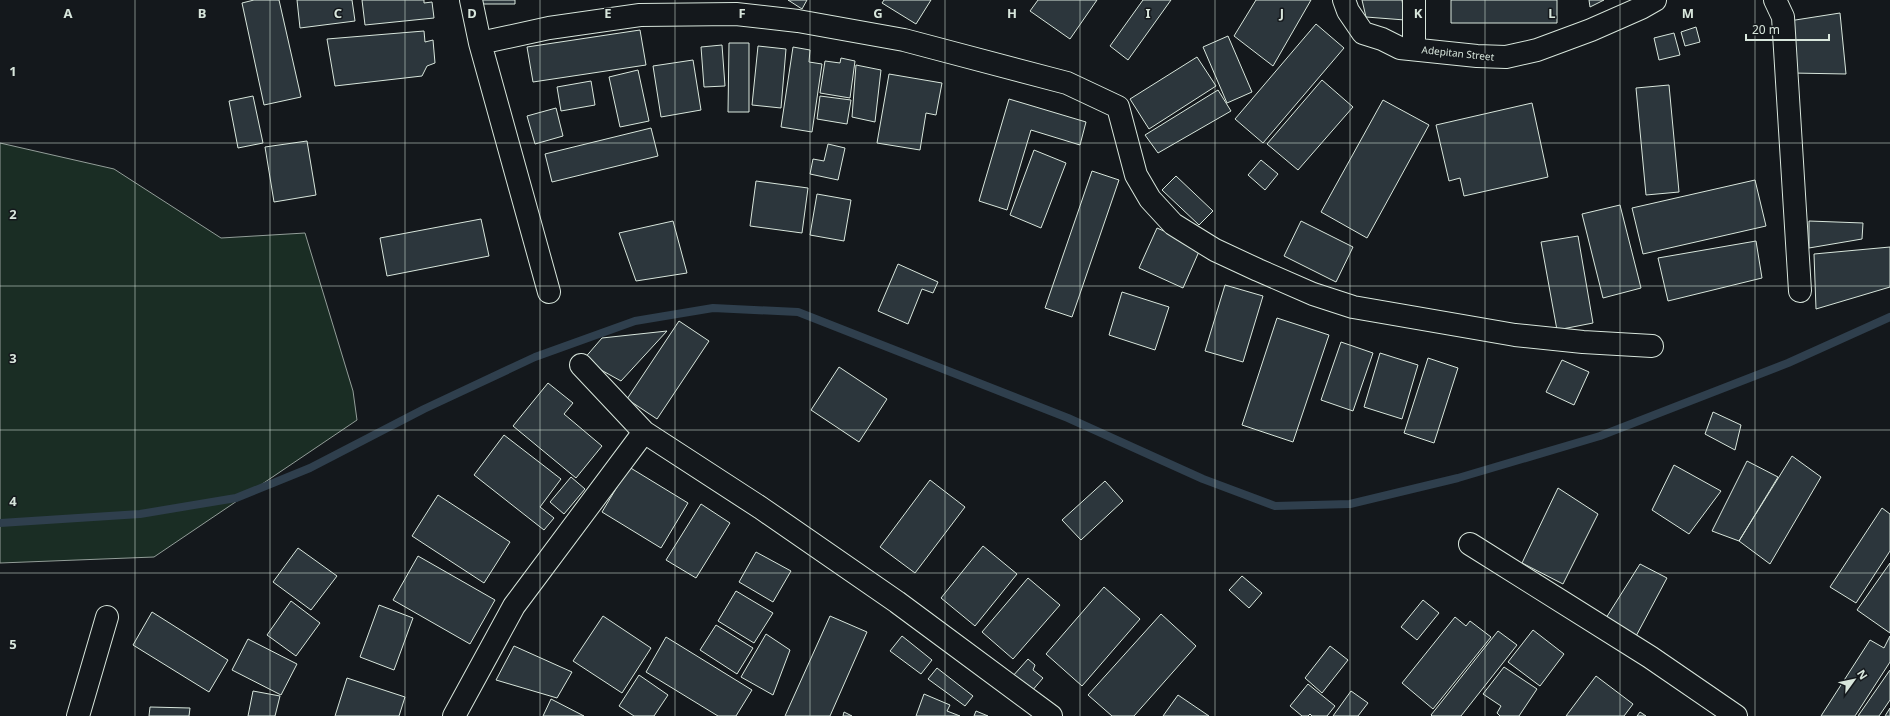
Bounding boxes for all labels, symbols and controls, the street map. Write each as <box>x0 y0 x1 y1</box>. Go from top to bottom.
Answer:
text: A <box>64 4 73 22</box>
text: B <box>198 4 206 22</box>
text: C <box>334 4 342 22</box>
text: D <box>467 4 477 22</box>
text: E <box>604 4 612 22</box>
text: F <box>738 4 746 22</box>
text: G <box>873 4 883 22</box>
text: H <box>1007 4 1017 22</box>
text: I <box>1145 4 1151 22</box>
text: J <box>1279 4 1284 22</box>
text: K <box>1414 4 1423 22</box>
text: L <box>1548 4 1556 22</box>
text: M <box>1682 4 1694 22</box>
scale bar <box>1746 16 1829 42</box>
text: 20 m <box>1752 21 1780 38</box>
street label: Adepitan Street <box>1421 42 1495 64</box>
text: 1 <box>9 62 17 80</box>
text: 2 <box>9 205 17 223</box>
text: 3 <box>9 349 17 367</box>
text: 4 <box>9 492 17 510</box>
text: 5 <box>9 635 17 653</box>
north arrow <box>1834 660 1874 700</box>
text: N <box>1854 666 1872 682</box>

